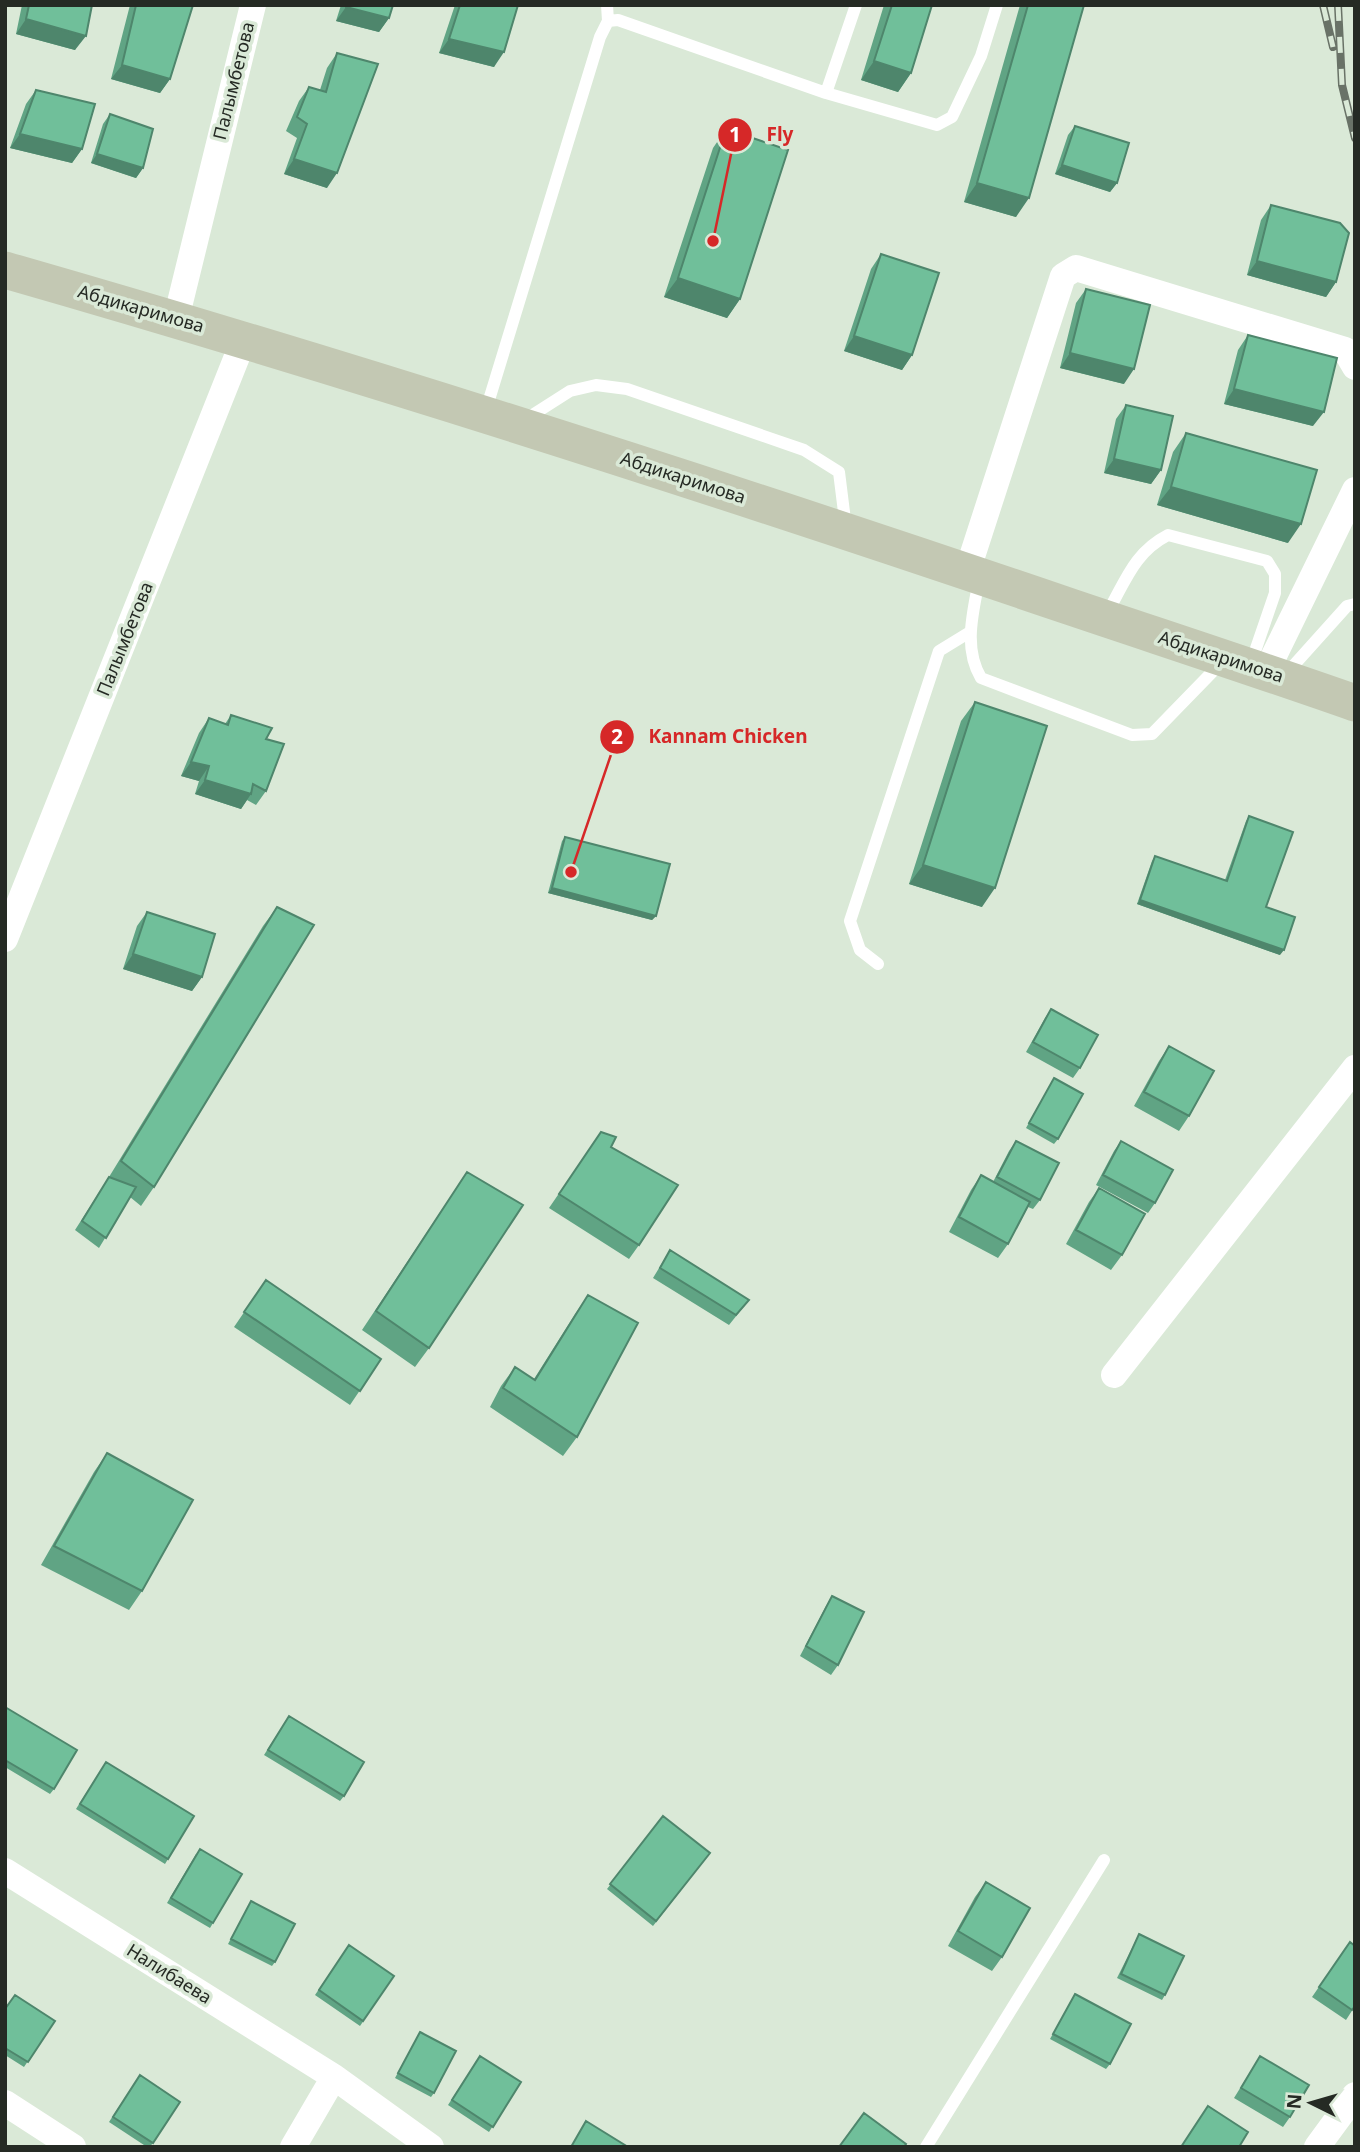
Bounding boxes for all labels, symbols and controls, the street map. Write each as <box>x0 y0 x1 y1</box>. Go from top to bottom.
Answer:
street label: Палымбетова <box>207 19 259 142</box>
callout: Fly <box>717 115 807 155</box>
text: 1 <box>729 120 741 148</box>
text: Fly <box>767 121 794 147</box>
street label: Абдикаримова <box>75 279 207 338</box>
street label: Абдикаримова <box>618 446 749 509</box>
street label: Палымбетова <box>90 578 158 699</box>
street label: Абдикаримова <box>1156 625 1287 688</box>
callout: Kannam Chicken <box>600 717 822 757</box>
text: 2 <box>611 722 623 750</box>
text: Kannam Chicken <box>648 723 808 749</box>
street label: Налибаева <box>122 1938 217 2009</box>
north arrow <box>1276 2068 1346 2138</box>
text: N <box>1280 2093 1308 2110</box>

